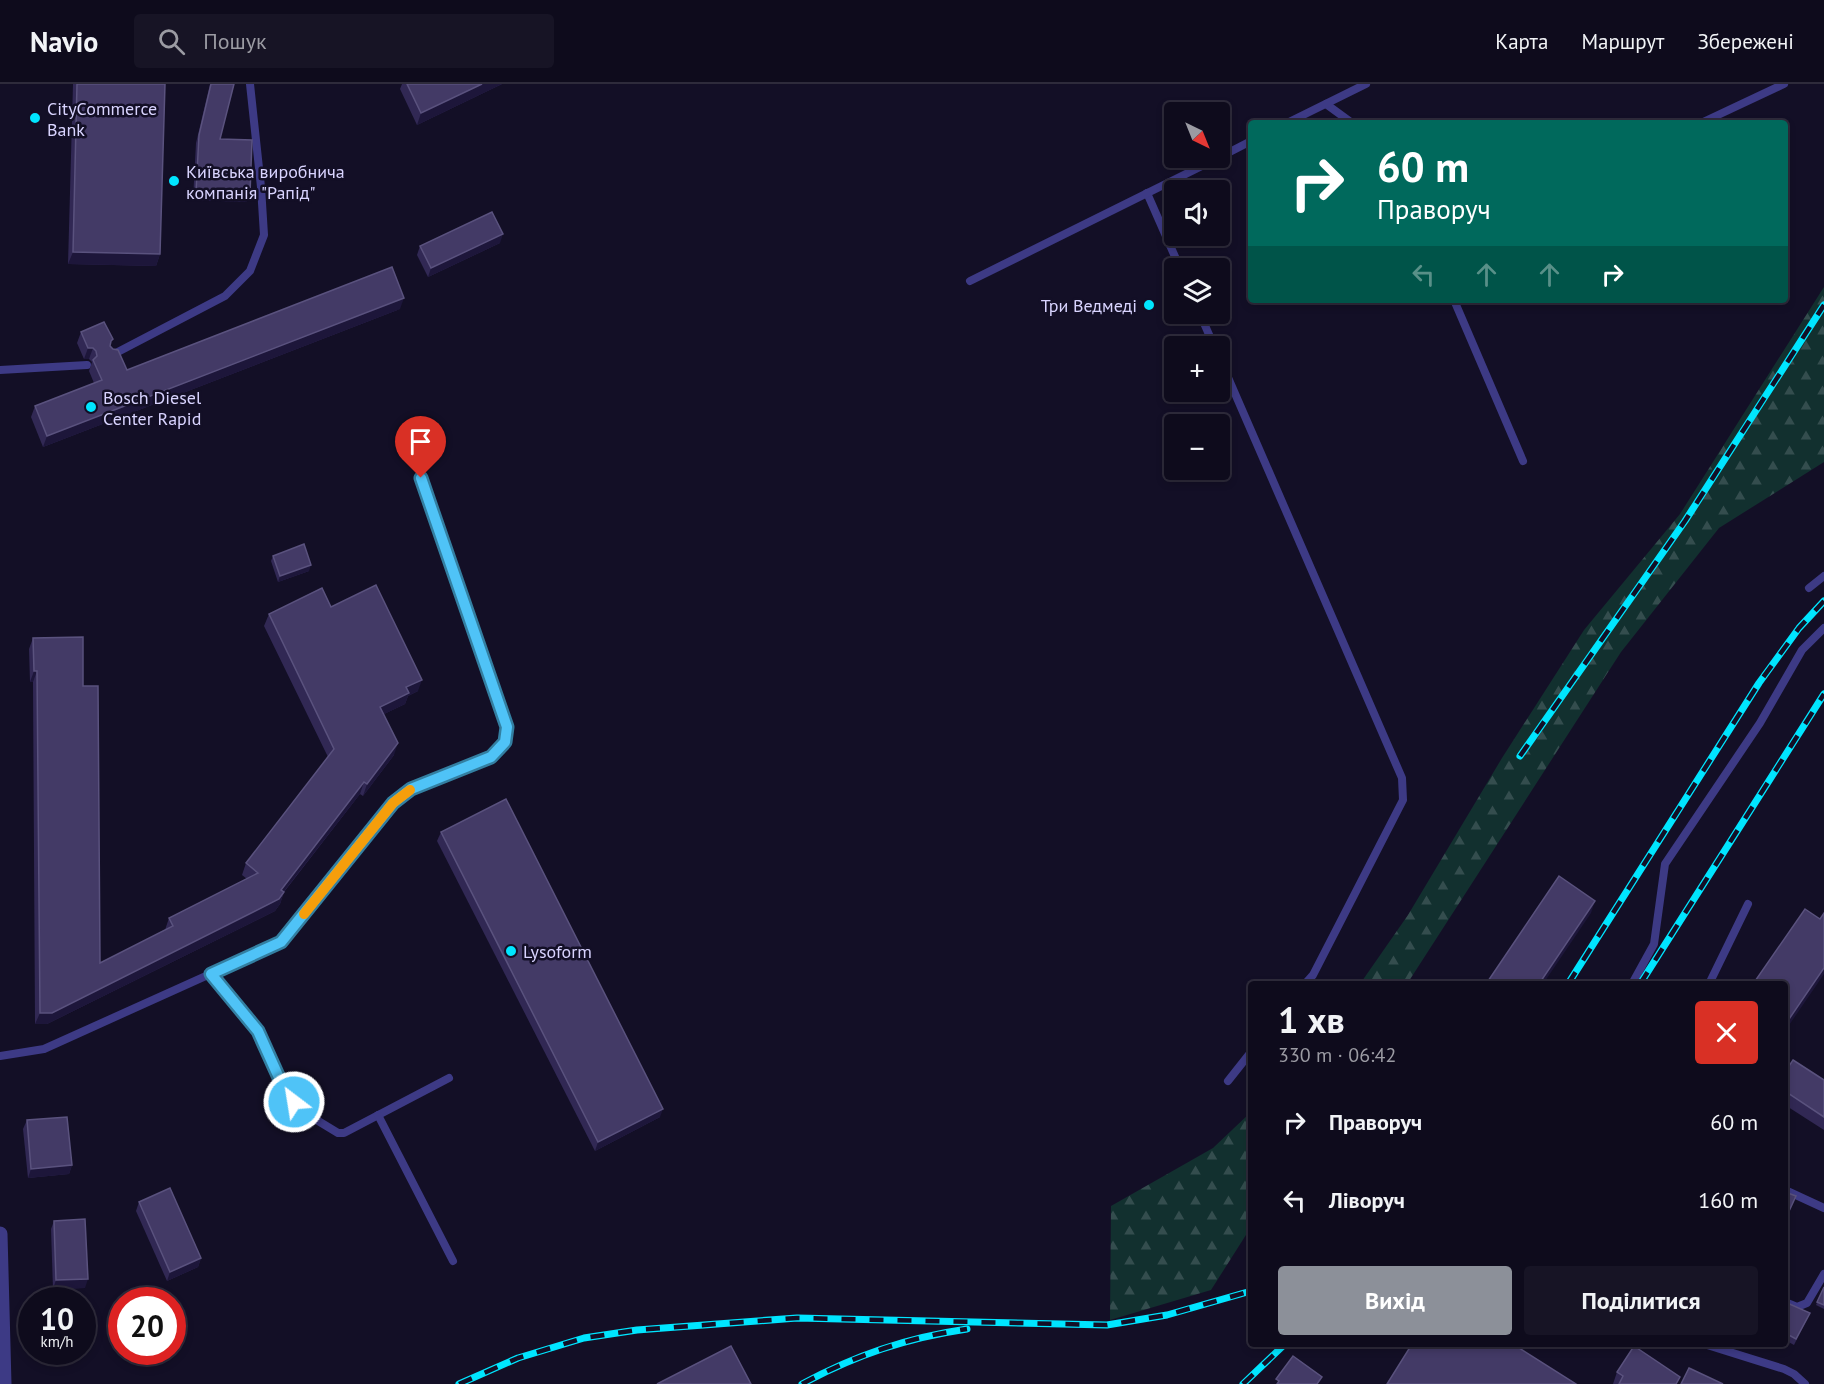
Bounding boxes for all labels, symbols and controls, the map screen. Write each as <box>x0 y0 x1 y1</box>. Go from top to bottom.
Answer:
search box <box>134 14 554 68</box>
text: Navio <box>30 23 98 60</box>
icon: search <box>155 25 188 58</box>
text: Пошук <box>203 27 266 55</box>
text: Карта <box>1495 28 1548 55</box>
text: Маршрут <box>1581 28 1664 55</box>
text: Збережені <box>1697 28 1794 55</box>
place label: CityCommerce Bank <box>47 97 157 141</box>
north arrow <box>1164 102 1230 168</box>
map controls <box>1164 102 1230 480</box>
marker: CityCommerce Bank <box>28 111 42 125</box>
text: 60 m <box>1377 139 1469 194</box>
icon: right <box>1278 144 1356 222</box>
place label: Київська виробнича компанія "Рапід" <box>186 160 345 204</box>
marker: Київська виробнича компанія "Рапід" <box>167 174 181 188</box>
button: sound <box>1164 180 1230 246</box>
text: Праворуч <box>1377 192 1491 226</box>
button: layers <box>1164 258 1230 324</box>
icon: left <box>1407 258 1440 291</box>
icon: ahead <box>1470 258 1503 291</box>
icon: ahead <box>1533 258 1566 291</box>
icon: right <box>1596 258 1629 291</box>
place label: Три Ведмеді <box>1041 294 1137 317</box>
marker: Три Ведмеді <box>1142 298 1156 312</box>
button: + <box>1164 336 1230 402</box>
place label: Bosch Diesel Center Rapid <box>103 386 202 430</box>
marker: Bosch Diesel Center Rapid <box>84 400 98 414</box>
button: − <box>1164 414 1230 480</box>
pin <box>395 416 446 478</box>
icon: arrive <box>404 425 437 458</box>
place label: Lysoform <box>523 940 592 963</box>
marker: Lysoform <box>504 944 518 958</box>
text: 1 хв <box>1278 996 1345 1043</box>
button: close <box>1695 1001 1758 1064</box>
text: 330 m · 06:42 <box>1278 1042 1396 1068</box>
position arrow <box>262 1070 326 1134</box>
icon: right <box>1278 1106 1311 1139</box>
text: Праворуч <box>1329 1108 1422 1136</box>
text: 60 m <box>1710 1108 1758 1136</box>
icon: left <box>1278 1184 1311 1217</box>
text: Ліворуч <box>1329 1186 1405 1214</box>
text: 160 m <box>1698 1186 1758 1214</box>
button: Вихід <box>1278 1266 1512 1335</box>
button: Поділитися <box>1524 1266 1758 1335</box>
speed limit sign: 20 <box>108 1287 186 1365</box>
text: 10 <box>40 1299 74 1338</box>
text: km/h <box>41 1332 73 1351</box>

